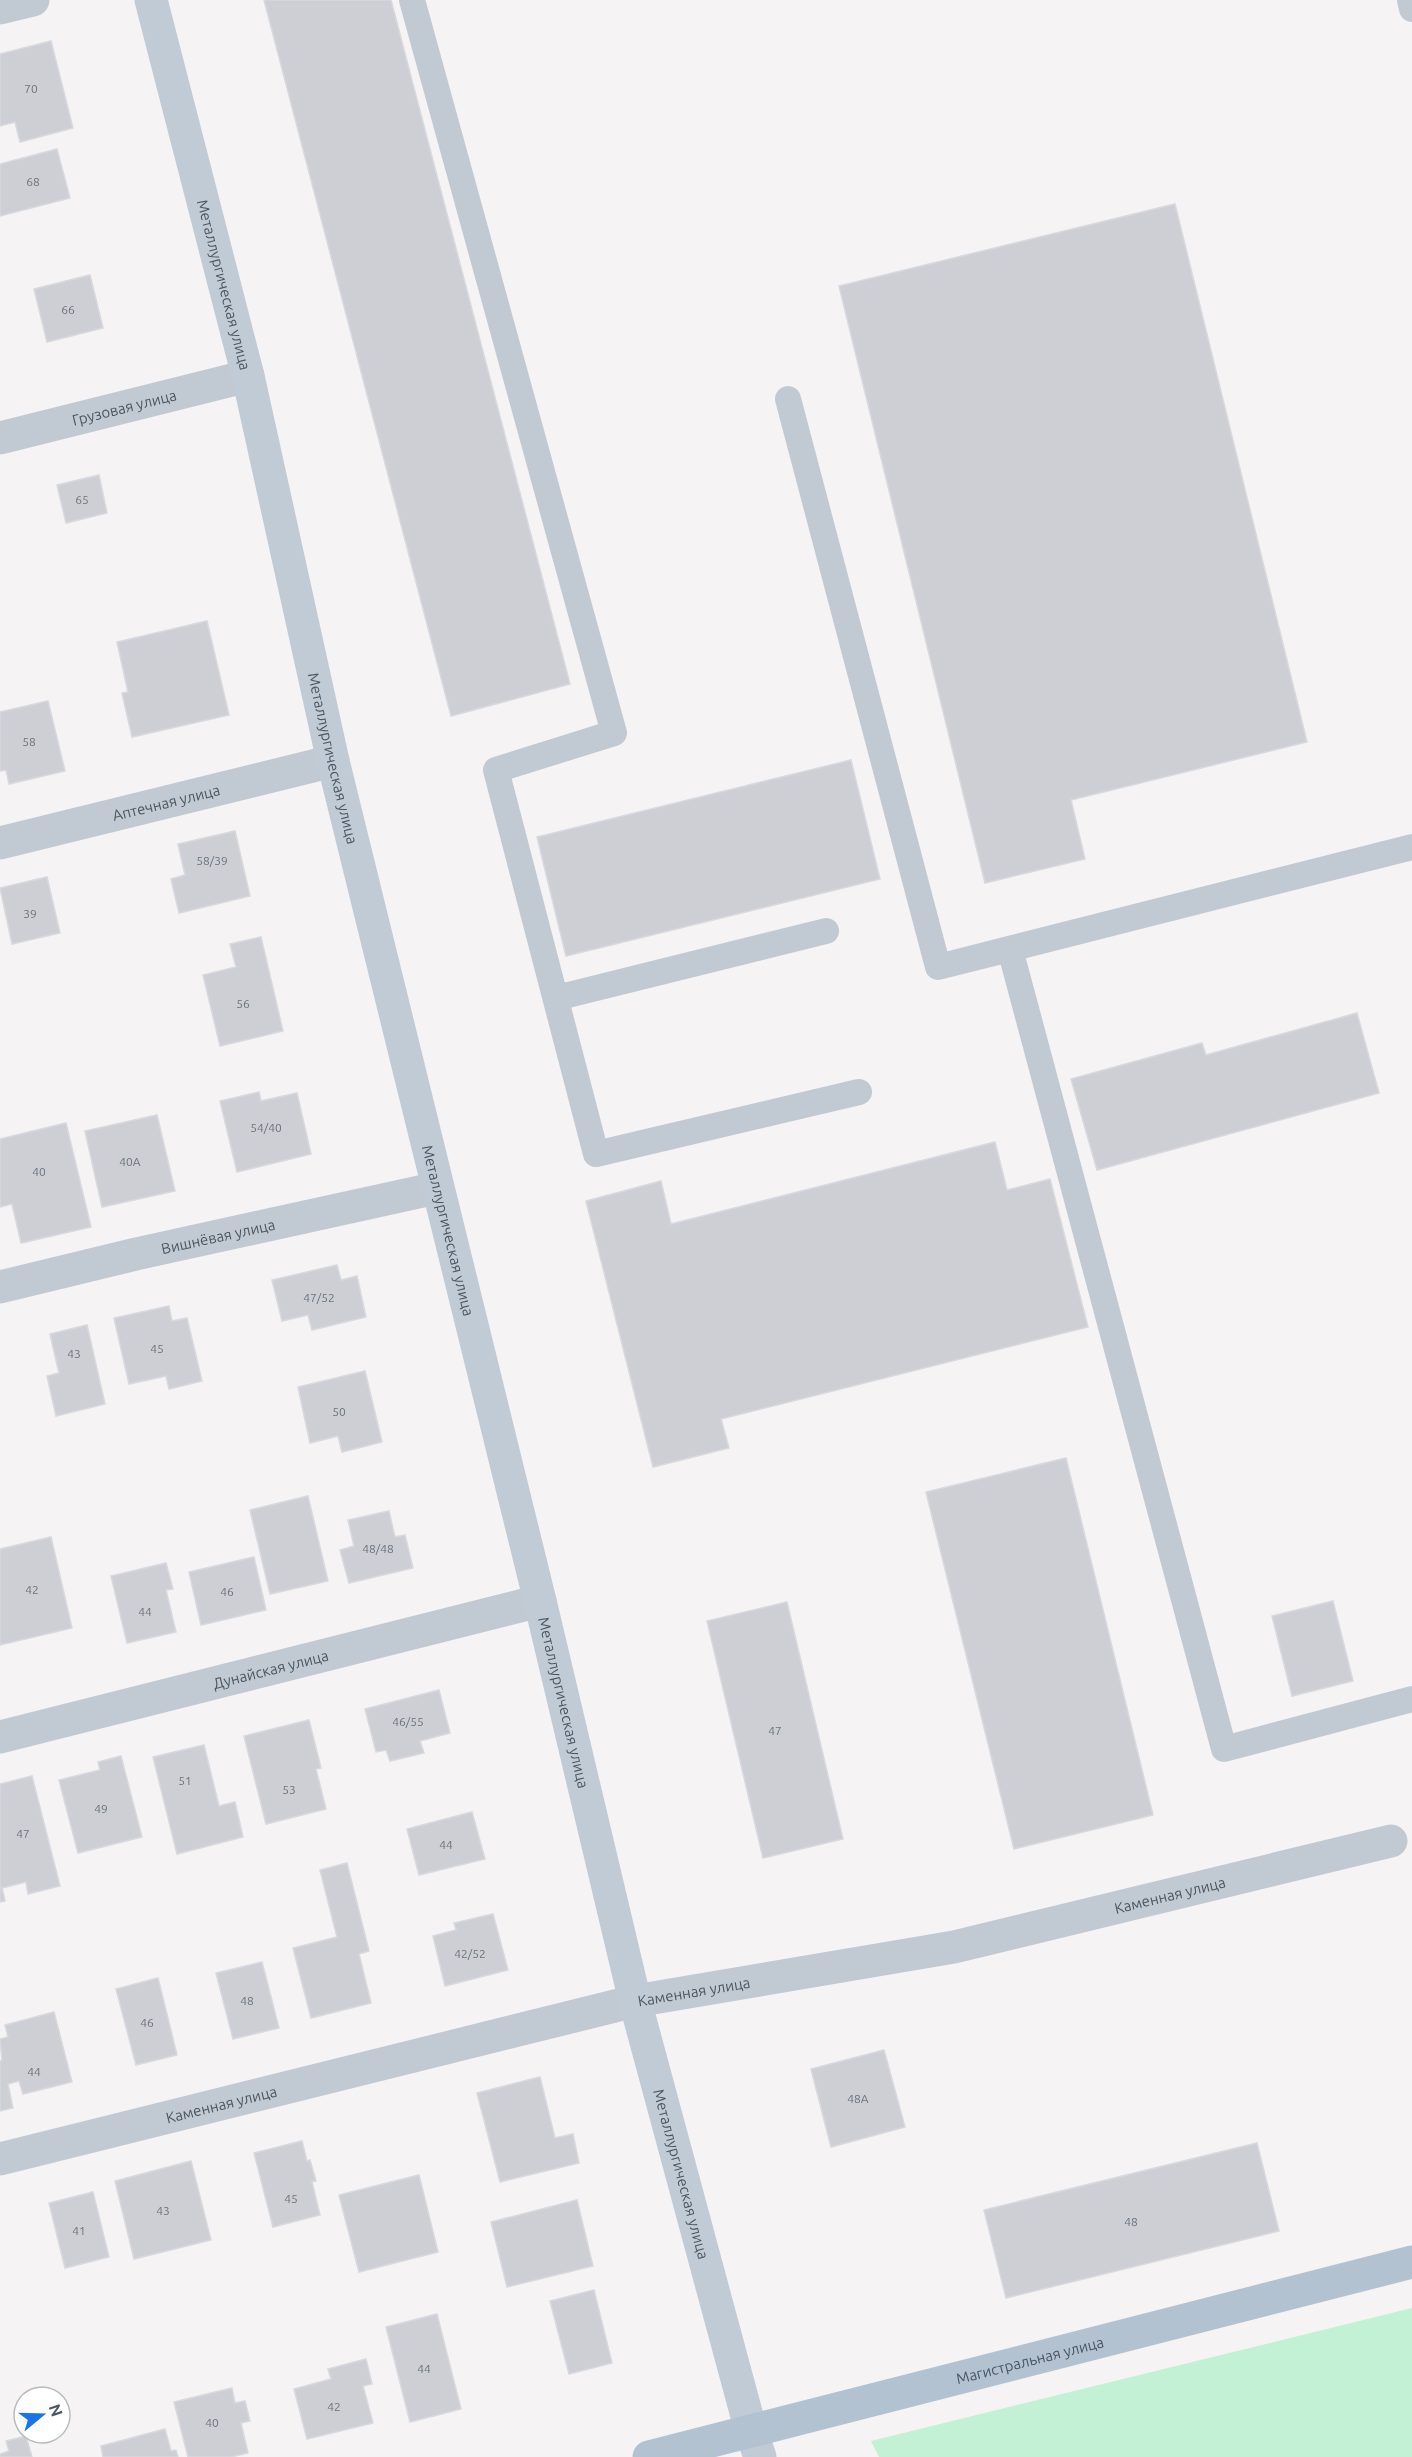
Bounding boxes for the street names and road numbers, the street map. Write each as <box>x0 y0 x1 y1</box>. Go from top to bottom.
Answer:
street label: Металлургическая улица <box>194 198 255 372</box>
street label: Грузовая улица <box>70 386 178 428</box>
street label: Металлургическая улица <box>305 671 362 846</box>
street label: Аптечная улица <box>110 781 222 824</box>
street label: Металлургическая улица <box>419 1143 478 1318</box>
street label: Вишнёвая улица <box>160 1215 277 1257</box>
street label: Металлургическая улица <box>536 1615 593 1790</box>
street label: Дунайская улица <box>211 1646 330 1692</box>
street label: Каменная улица <box>1112 1873 1227 1916</box>
street label: Каменная улица <box>636 1973 751 2009</box>
street label: Каменная улица <box>164 2082 279 2126</box>
street label: Металлургическая улица <box>651 2087 713 2261</box>
street label: Магистральная улица <box>954 2333 1105 2387</box>

